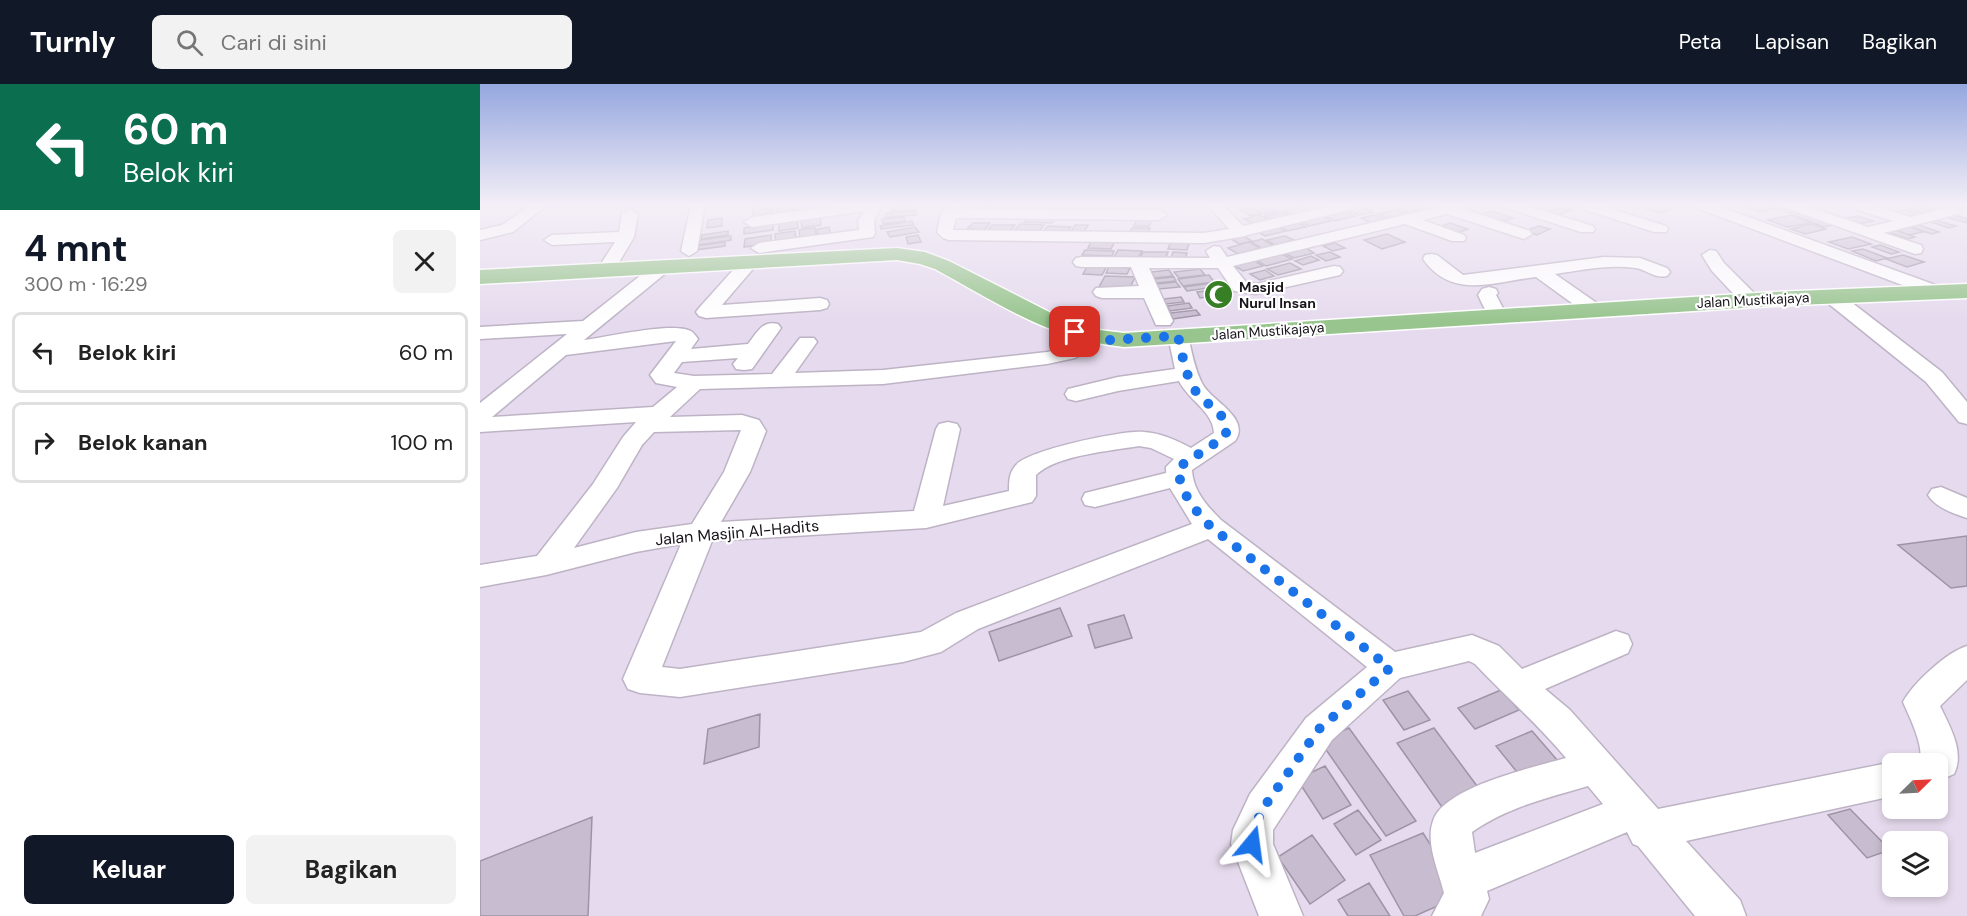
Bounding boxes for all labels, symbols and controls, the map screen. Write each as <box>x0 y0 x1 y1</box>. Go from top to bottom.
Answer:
search box <box>152 15 572 69</box>
text: Turnly <box>30 24 116 61</box>
icon: search <box>173 26 206 59</box>
text: Cari di sini <box>221 28 327 57</box>
text: Peta <box>1679 28 1721 56</box>
text: Lapisan <box>1754 28 1829 56</box>
text: Bagikan <box>1862 28 1937 56</box>
text: 60 m <box>123 102 229 157</box>
icon: left <box>24 108 102 186</box>
text: Belok kiri <box>123 155 234 190</box>
text: 4 mnt <box>24 225 128 272</box>
button: close <box>393 230 456 293</box>
text: 300 m · 16:29 <box>24 271 148 297</box>
place label: Masjid Nurul Insan <box>1239 278 1316 312</box>
mosque icon: Masjid Nurul Insan <box>1202 279 1234 311</box>
street label: Jalan Mustikajaya <box>1696 288 1810 312</box>
pin <box>1049 306 1100 357</box>
icon: arrive <box>1058 315 1091 348</box>
street label: Jalan Mustikajaya <box>1211 318 1325 344</box>
icon: left <box>27 336 60 369</box>
text: Belok kiri <box>78 338 176 367</box>
text: 60 m <box>399 338 453 367</box>
icon: right <box>27 426 60 459</box>
text: Belok kanan <box>78 428 208 457</box>
text: 100 m <box>391 428 453 457</box>
street label: Jalan Masjin Al-Hadits <box>654 515 820 550</box>
north arrow <box>1882 753 1948 819</box>
map controls <box>1882 753 1948 897</box>
position arrow <box>1220 812 1284 876</box>
button: layers <box>1882 831 1948 897</box>
button: Keluar <box>24 835 234 904</box>
button: Bagikan <box>246 835 456 904</box>

